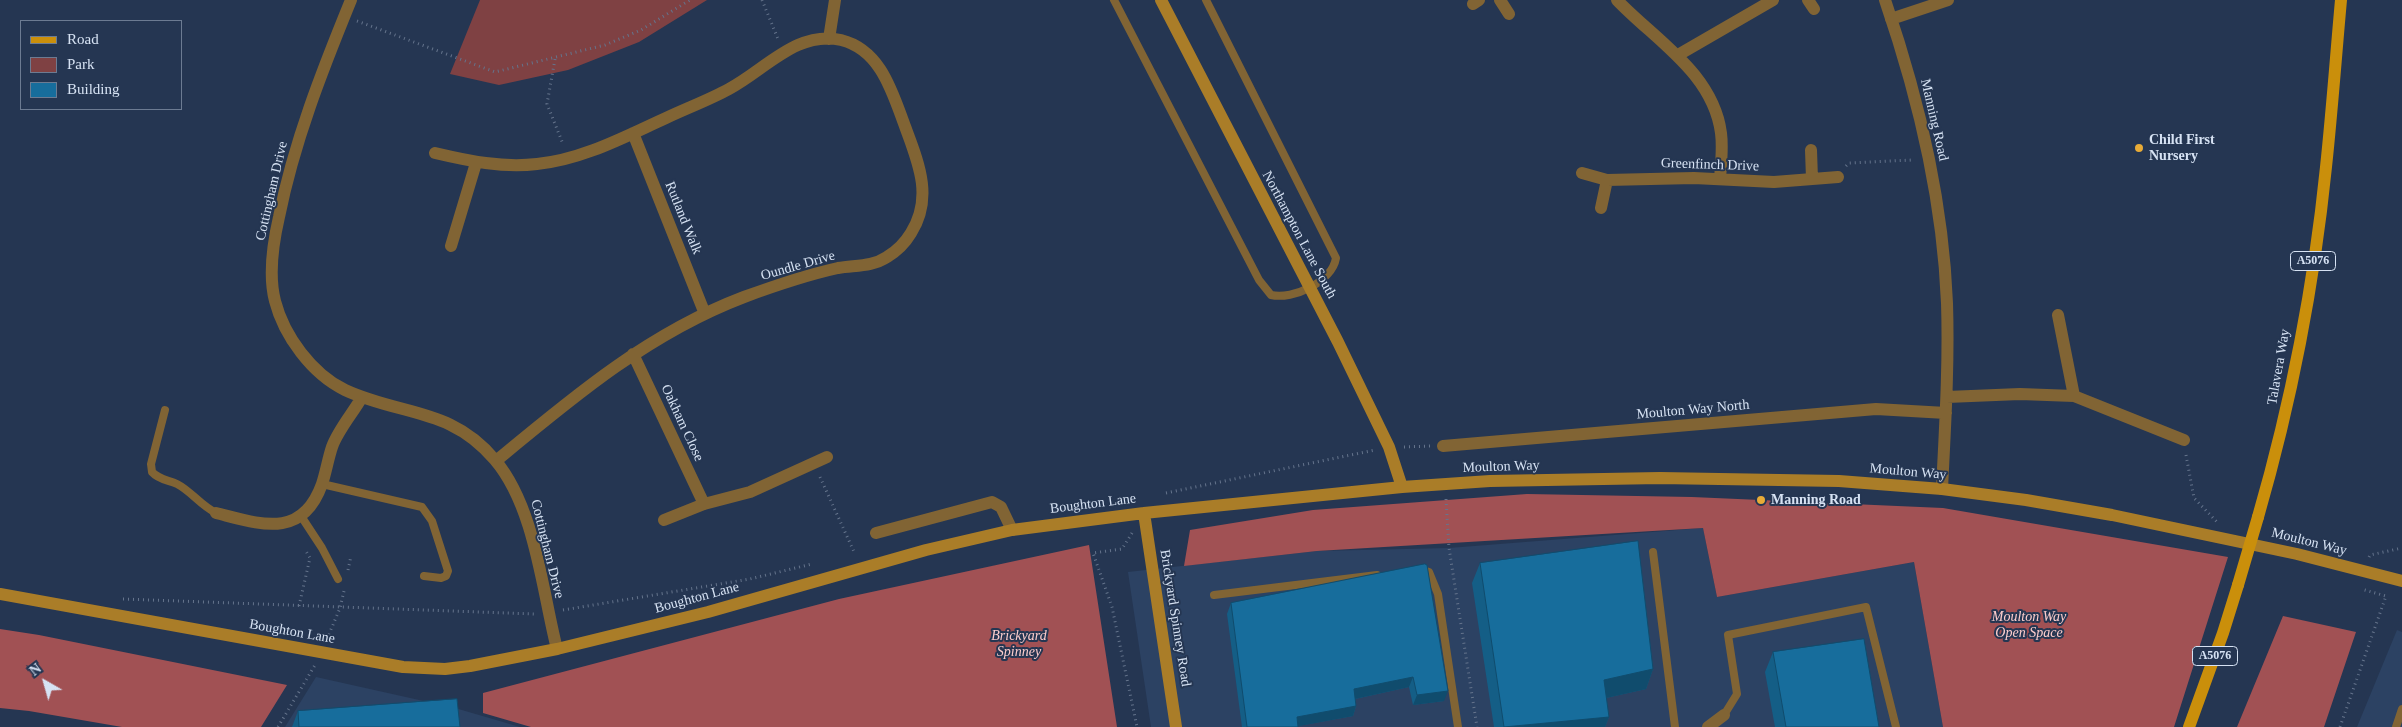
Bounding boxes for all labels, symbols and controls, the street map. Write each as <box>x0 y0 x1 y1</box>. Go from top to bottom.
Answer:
legend <box>20 20 182 110</box>
text: Road <box>67 31 99 47</box>
text: Park <box>67 56 95 72</box>
street label: Manning Road <box>1916 77 1952 163</box>
text: Building <box>67 81 120 97</box>
place label: Child First Nursery <box>2149 132 2215 164</box>
street label: Cottingham Drive <box>252 140 292 242</box>
marker: Child First Nursery <box>2133 142 2145 154</box>
street label: Greenfinch Drive <box>1661 155 1759 175</box>
street label: Northampton Lane South <box>1258 168 1340 302</box>
street label: Rutland Walk <box>661 179 705 257</box>
street label: Oundle Drive <box>759 247 837 285</box>
road number: A5076 <box>2290 252 2336 270</box>
street label: Talavera Way <box>2264 328 2294 406</box>
street label: Oakham Close <box>657 382 707 464</box>
street label: Moulton Way North <box>1636 397 1750 423</box>
street label: Moulton Way <box>1462 457 1540 477</box>
street label: Moulton Way <box>1869 460 1947 484</box>
street label: Boughton Lane <box>1049 490 1137 518</box>
place label: Manning Road <box>1771 492 1861 508</box>
marker: Manning Road <box>1755 494 1767 506</box>
street label: Cottingham Drive <box>527 498 567 600</box>
street label: Moulton Way <box>2270 525 2348 559</box>
street label: Brickyard Spinney Road <box>1156 548 1194 688</box>
street label: Boughton Lane <box>653 579 741 617</box>
park label: Moulton Way Open Space <box>1992 609 2066 642</box>
street label: Boughton Lane <box>248 616 336 648</box>
park label: Brickyard Spinney <box>991 628 1047 660</box>
road number: A5076 <box>2192 646 2238 666</box>
north arrow <box>20 657 70 707</box>
text: N <box>27 661 44 679</box>

